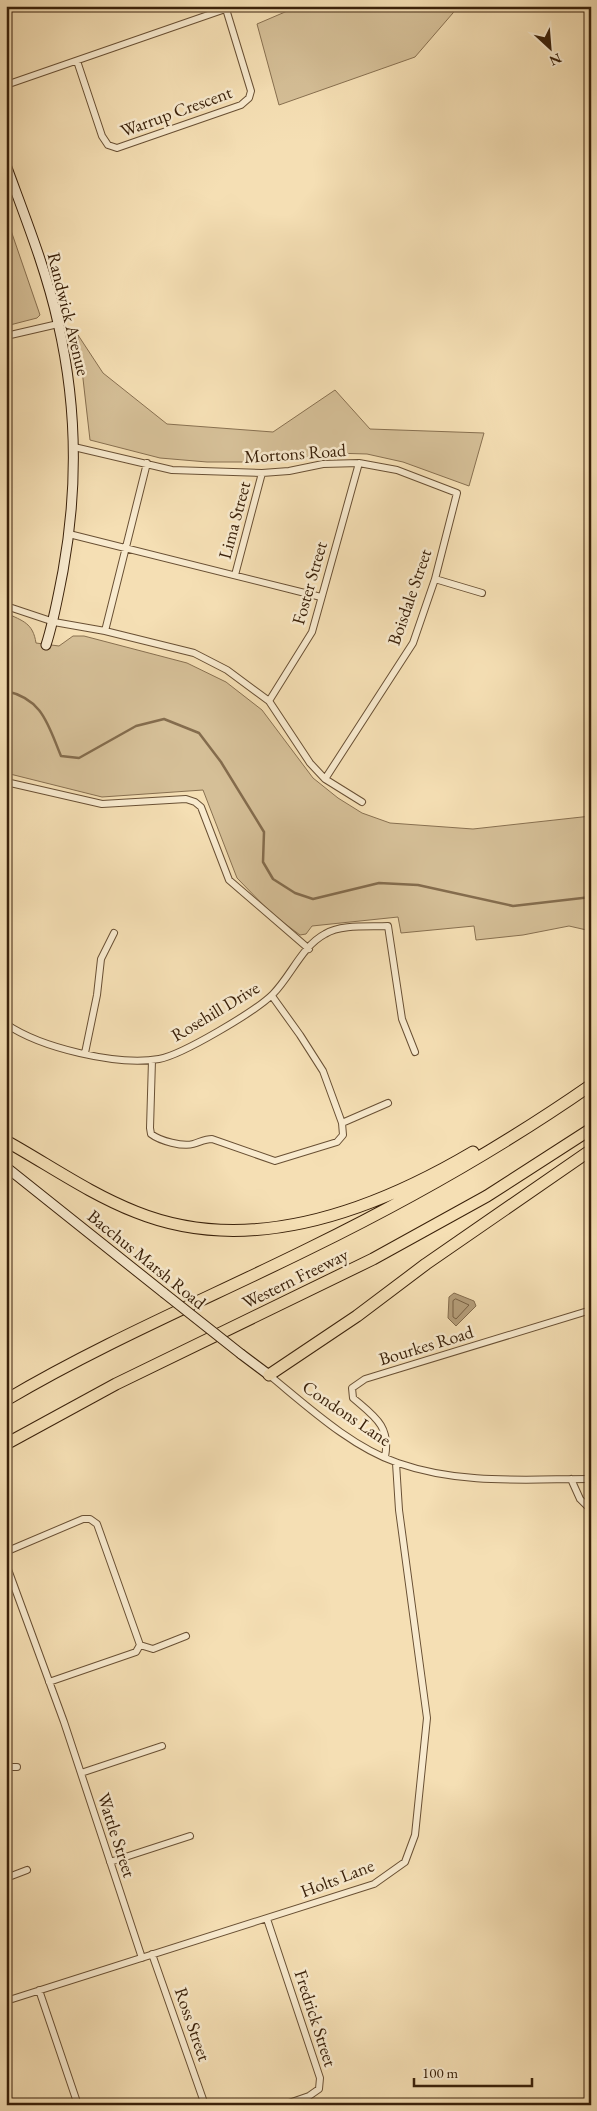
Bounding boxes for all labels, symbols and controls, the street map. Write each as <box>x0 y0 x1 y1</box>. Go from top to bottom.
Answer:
north arrow <box>524 22 574 72</box>
text: N <box>546 49 565 71</box>
street label: Warrup Crescent <box>117 80 235 142</box>
street label: Randwick Avenue <box>43 250 95 378</box>
street label: Mortons Road <box>243 438 348 468</box>
street label: Lima Street <box>213 478 255 561</box>
street label: Foster Street <box>286 539 332 627</box>
street label: Boisdale Street <box>382 545 436 648</box>
street label: Rosehill Drive <box>167 976 263 1046</box>
street label: Bacchus Marsh Road <box>83 1204 212 1314</box>
street label: Western Freeway <box>238 1242 352 1314</box>
street label: Bourkes Road <box>376 1319 477 1370</box>
street label: Condons Lane <box>298 1375 396 1451</box>
street label: Wattle Street <box>93 1790 142 1881</box>
street label: Holts Lane <box>297 1853 377 1903</box>
street label: Fredrick Street <box>290 1967 343 2070</box>
street label: Ross Street <box>170 1984 216 2064</box>
scale bar <box>414 2056 532 2088</box>
text: 100 m <box>422 2063 459 2082</box>

